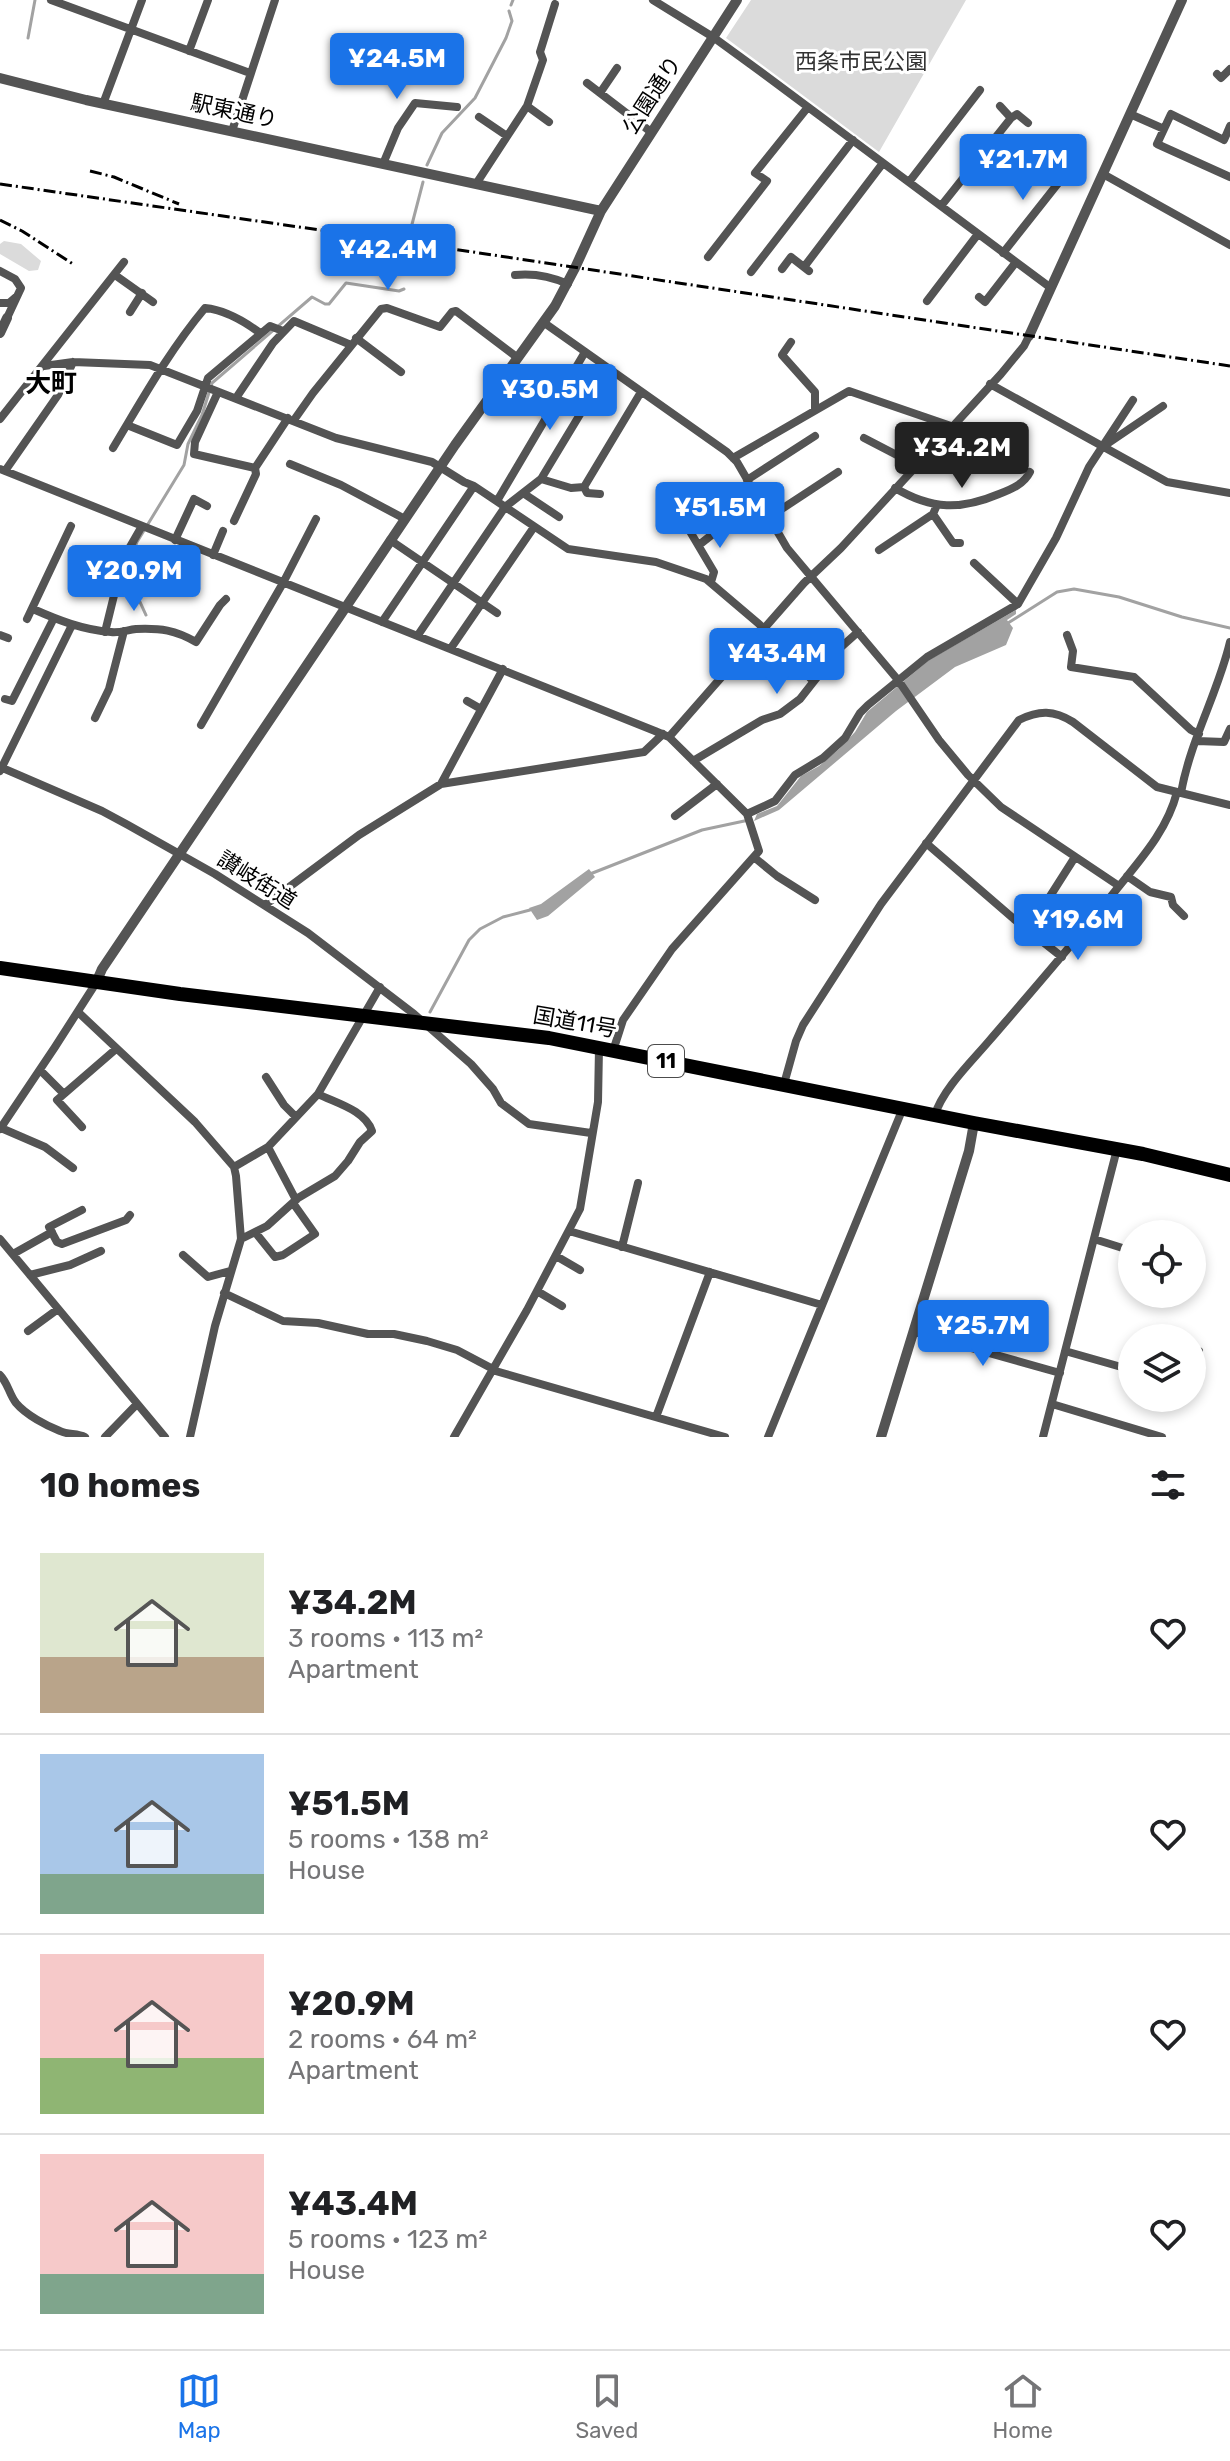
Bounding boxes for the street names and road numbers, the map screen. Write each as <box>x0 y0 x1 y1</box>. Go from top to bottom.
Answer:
street label: 公園通り <box>617 51 687 139</box>
street label: 駅東通り <box>188 89 280 133</box>
street label: 讃岐街道 <box>213 845 301 915</box>
street label: 国道11号 <box>531 1001 619 1043</box>
road number: 11 <box>648 1045 684 1077</box>

